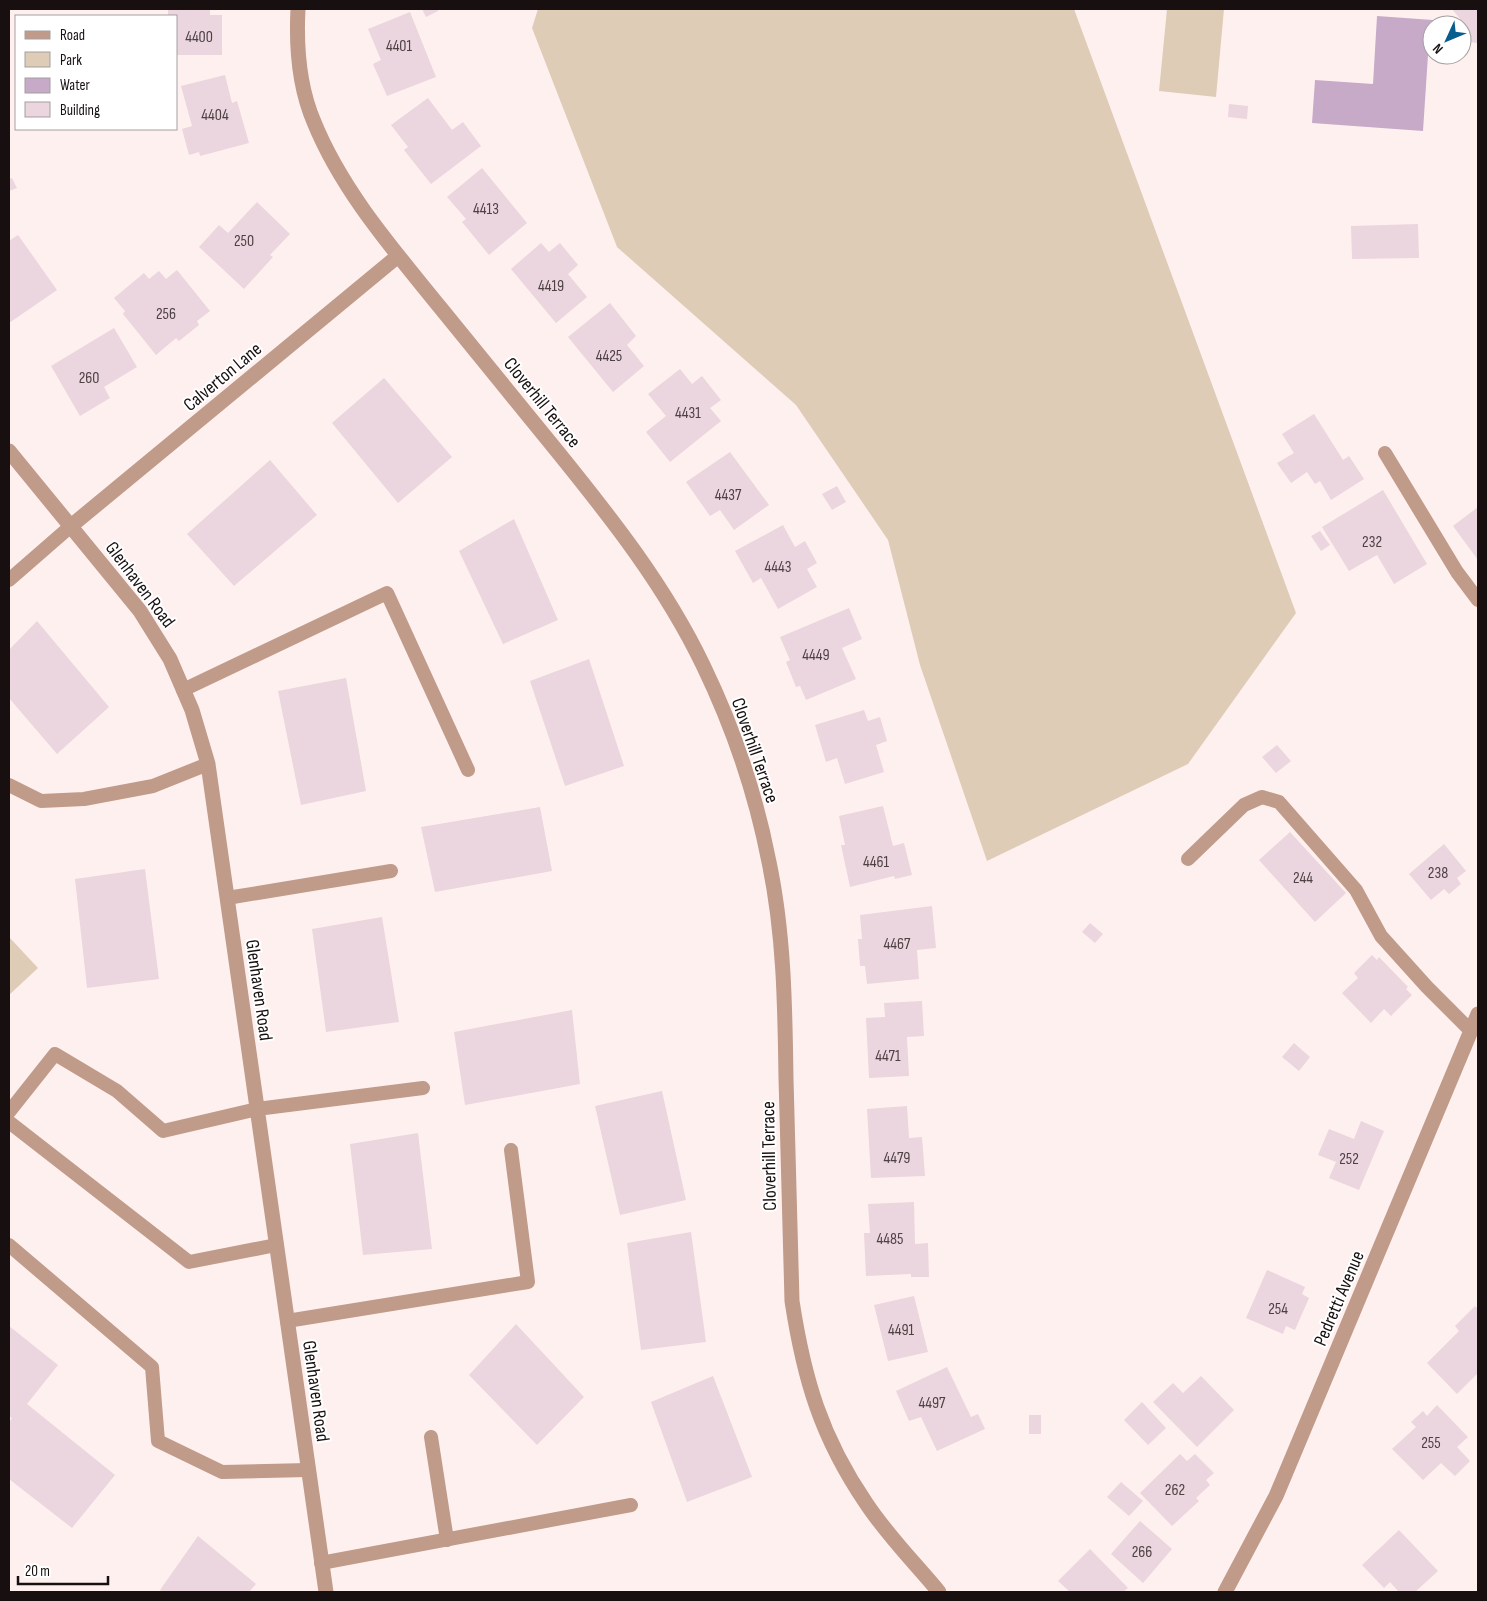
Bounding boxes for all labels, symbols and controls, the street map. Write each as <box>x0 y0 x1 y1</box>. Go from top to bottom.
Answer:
legend <box>15 15 178 130</box>
north arrow <box>1422 15 1472 65</box>
text: Road <box>60 26 85 45</box>
house number: 4400 <box>185 28 213 47</box>
house number: 4401 <box>386 37 412 56</box>
text: N <box>1429 40 1447 57</box>
text: Park <box>60 51 82 70</box>
text: Water <box>60 76 91 95</box>
text: Building <box>60 101 100 120</box>
house number: 4404 <box>201 106 229 125</box>
house number: 4413 <box>473 200 499 219</box>
house number: 250 <box>234 232 254 251</box>
house number: 4419 <box>538 277 564 296</box>
house number: 256 <box>156 305 176 324</box>
street label: Calverton Lane <box>179 338 267 417</box>
house number: 4425 <box>596 347 622 366</box>
street label: Cloverhill Terrace <box>498 353 585 453</box>
house number: 260 <box>79 369 99 388</box>
house number: 4431 <box>675 404 701 423</box>
house number: 4437 <box>715 486 742 505</box>
house number: 232 <box>1362 533 1382 552</box>
street label: Glenhaven Road <box>100 537 180 632</box>
house number: 4443 <box>765 558 791 577</box>
house number: 4449 <box>802 646 830 665</box>
street label: Cloverhill Terrace <box>726 695 783 806</box>
house number: 4461 <box>863 853 889 872</box>
house number: 238 <box>1428 864 1448 883</box>
house number: 244 <box>1293 869 1313 888</box>
house number: 4467 <box>884 935 911 954</box>
street label: Glenhaven Road <box>240 938 277 1042</box>
house number: 4471 <box>875 1047 901 1066</box>
street label: Cloverhill Terrace <box>757 1101 782 1211</box>
house number: 4479 <box>884 1149 910 1168</box>
house number: 252 <box>1339 1150 1359 1169</box>
house number: 4485 <box>877 1230 903 1249</box>
street label: Pedretti Avenue <box>1309 1248 1370 1350</box>
house number: 254 <box>1268 1300 1288 1319</box>
house number: 4491 <box>888 1321 914 1340</box>
street label: Glenhaven Road <box>297 1339 334 1443</box>
house number: 4497 <box>919 1394 946 1413</box>
house number: 255 <box>1421 1434 1441 1453</box>
house number: 262 <box>1165 1481 1185 1500</box>
house number: 266 <box>1132 1543 1152 1562</box>
scale bar <box>18 1554 108 1586</box>
text: 20 m <box>25 1562 50 1581</box>

